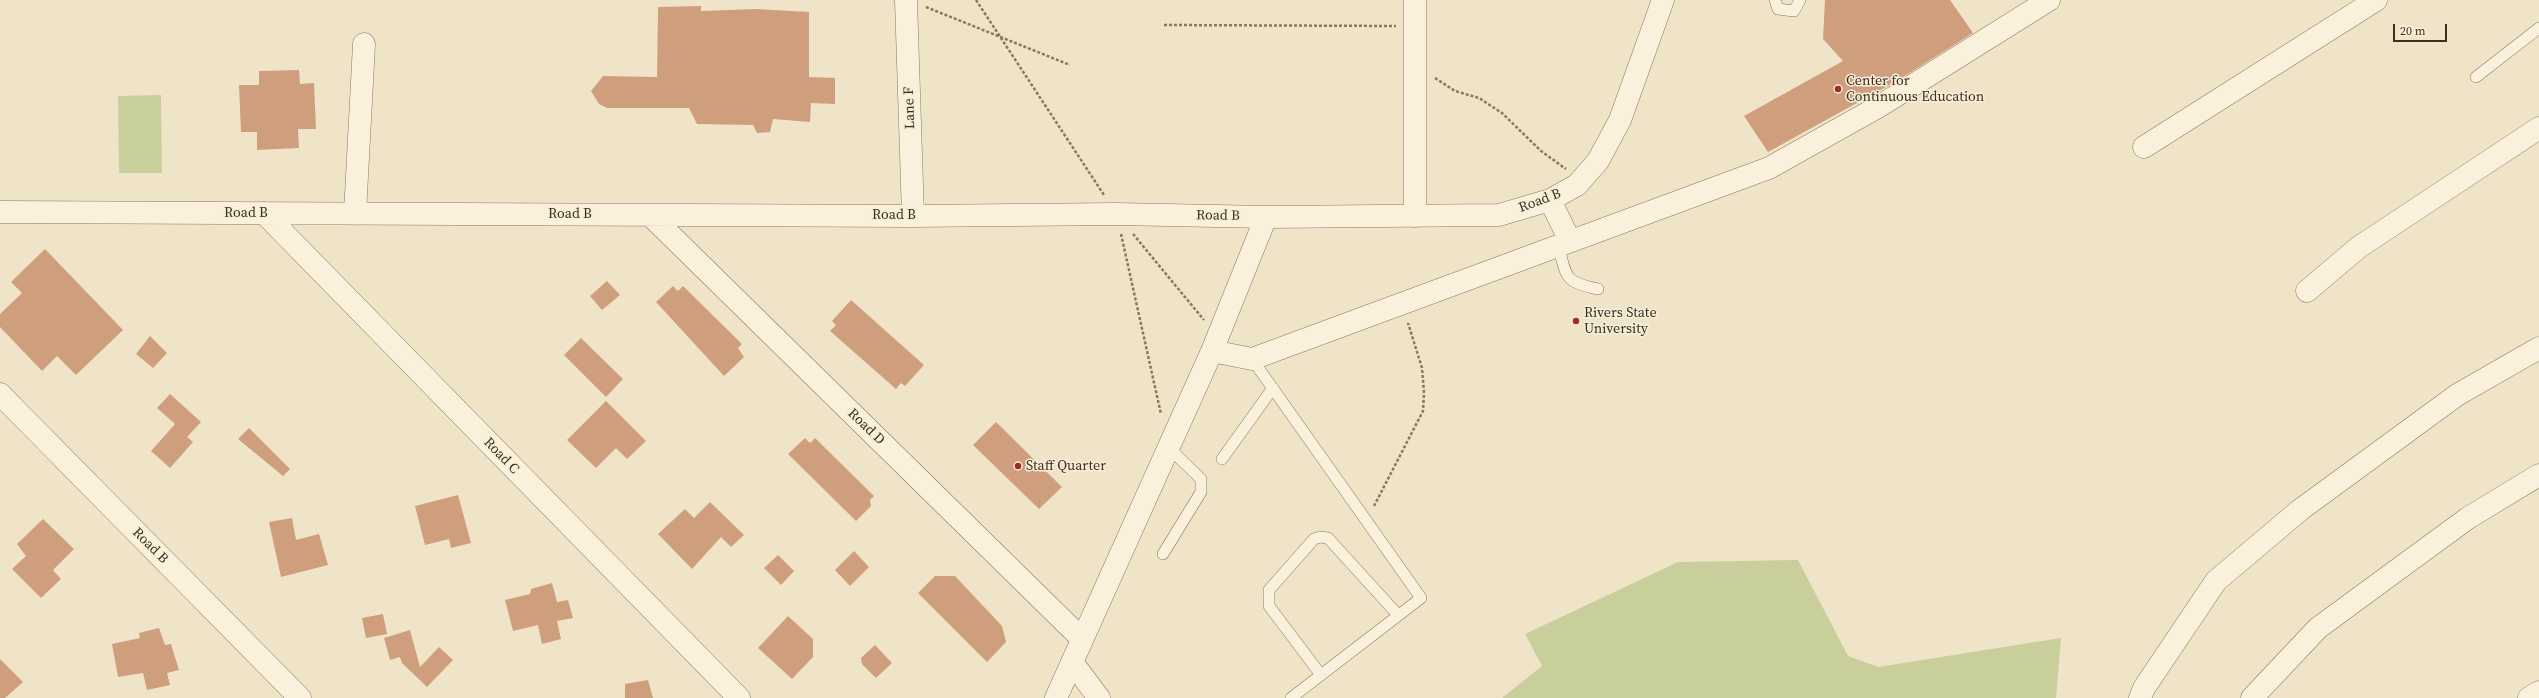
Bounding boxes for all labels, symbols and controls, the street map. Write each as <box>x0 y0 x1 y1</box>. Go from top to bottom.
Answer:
scale bar <box>2395 16 2449 42</box>
text: 20 m <box>2400 23 2426 39</box>
place label: Center for Continuous Education <box>1846 73 1984 106</box>
marker: Center for Continuous Education <box>1833 84 1843 94</box>
street label: Lane F <box>901 87 919 129</box>
street label: Road B <box>1517 185 1563 217</box>
street label: Road B <box>224 205 268 221</box>
street label: Road B <box>548 206 592 222</box>
street label: Road B <box>872 207 916 223</box>
street label: Road B <box>1196 207 1240 225</box>
place label: Rivers State University <box>1584 305 1657 338</box>
marker: Rivers State University <box>1571 316 1581 326</box>
street label: Road D <box>844 405 888 449</box>
street label: Road C <box>480 434 522 478</box>
place label: Staff Quarter <box>1026 458 1106 474</box>
marker: Staff Quarter <box>1013 461 1023 471</box>
street label: Road B <box>129 525 171 567</box>

